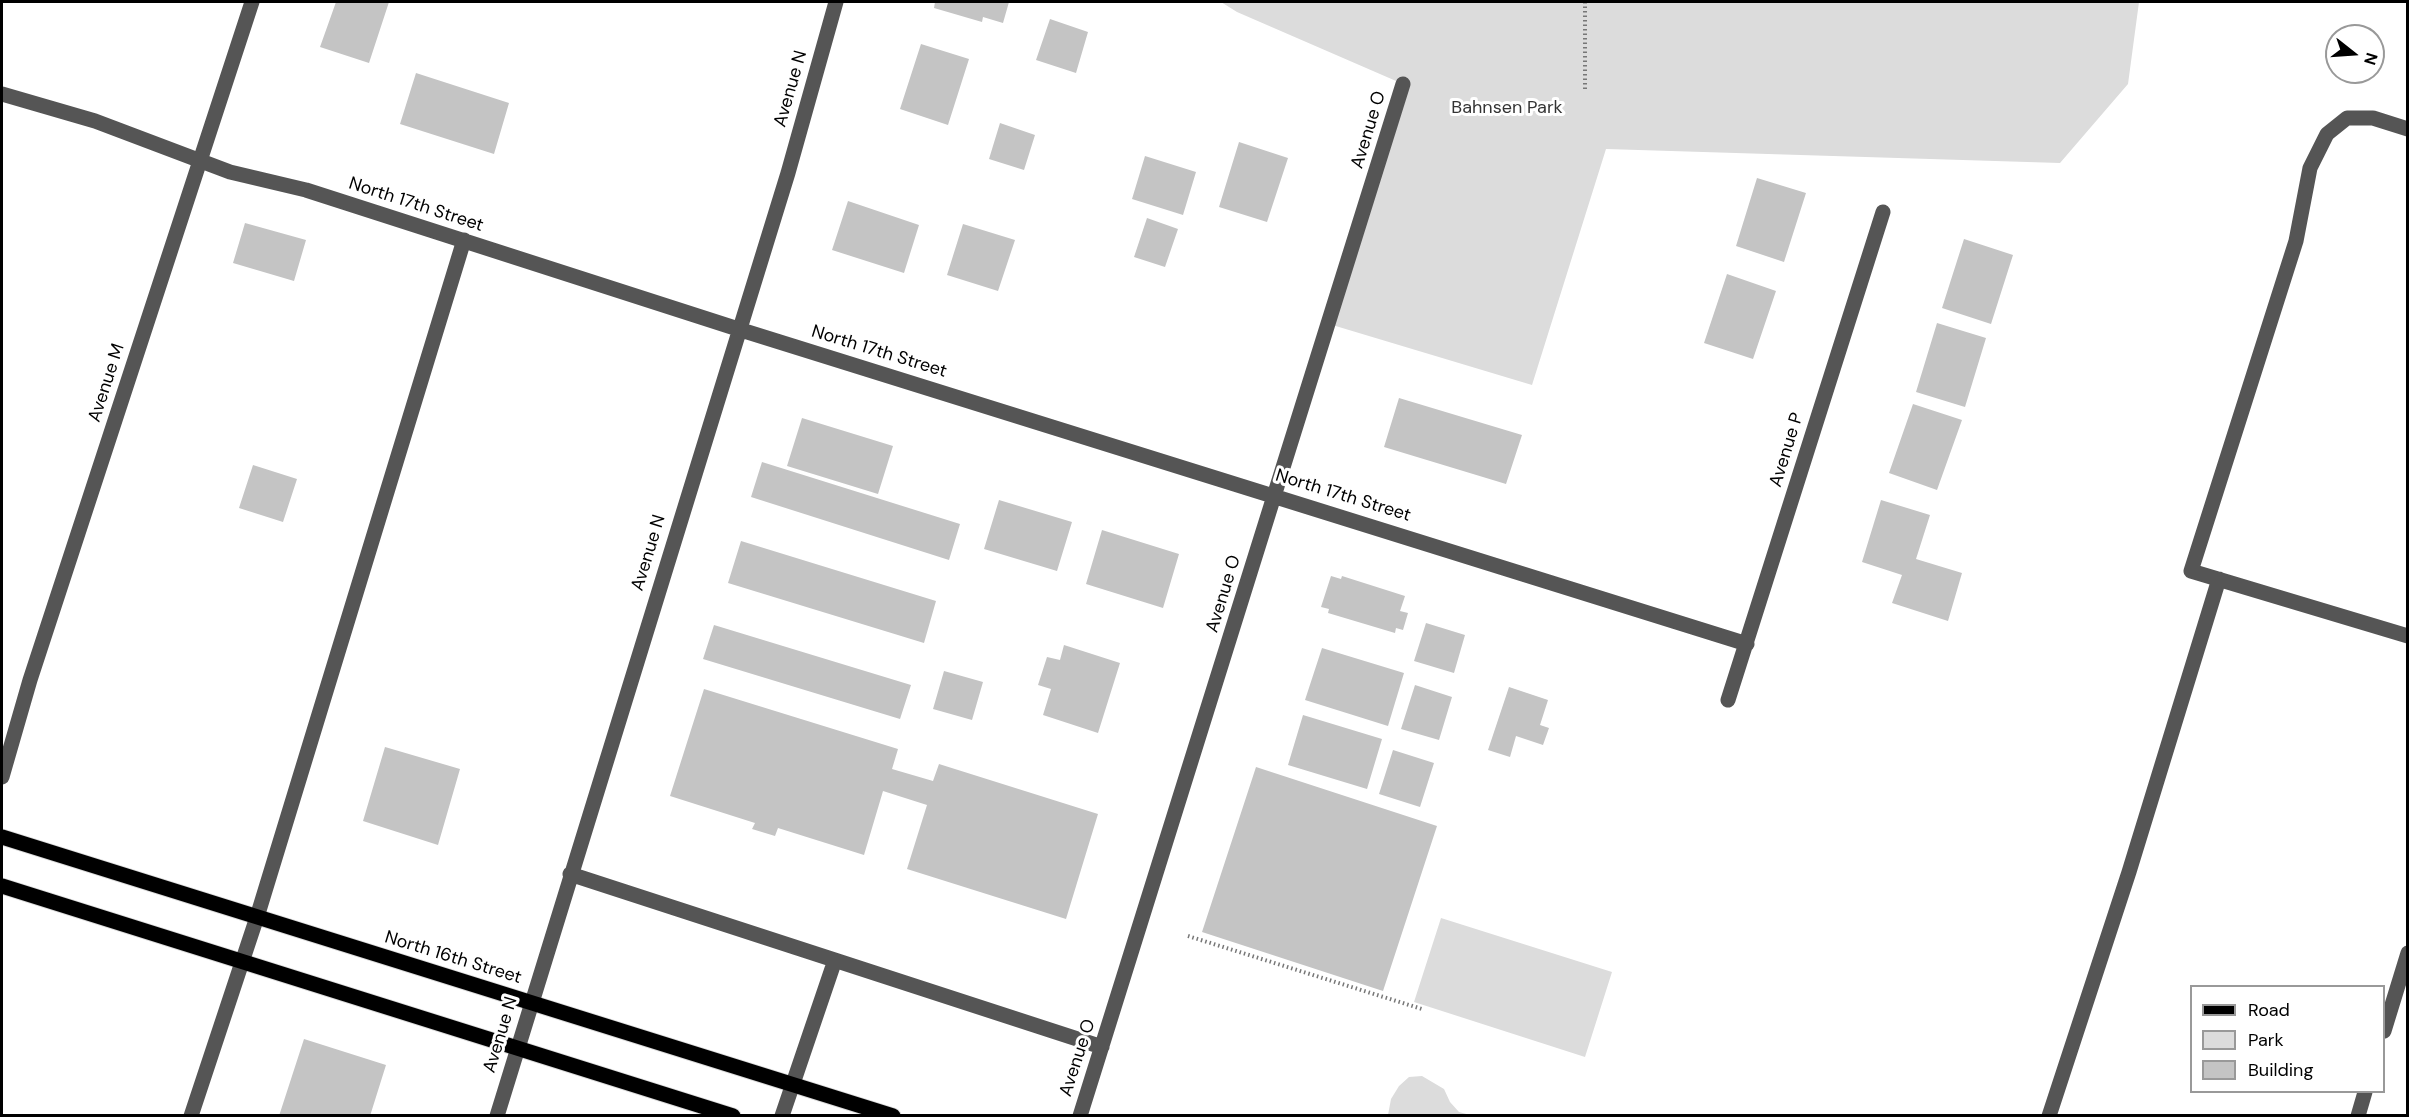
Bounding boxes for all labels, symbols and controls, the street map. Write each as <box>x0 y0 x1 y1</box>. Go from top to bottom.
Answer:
north arrow <box>2325 24 2385 84</box>
street label: Avenue N <box>770 48 812 130</box>
text: N <box>2359 50 2383 67</box>
street label: Avenue O <box>1347 89 1391 171</box>
park label: Bahnsen Park <box>1451 97 1563 119</box>
street label: North 17th Street <box>346 173 486 237</box>
street label: North 17th Street <box>809 321 949 383</box>
street label: Avenue M <box>84 341 130 425</box>
street label: Avenue P <box>1766 410 1808 490</box>
street label: North 17th Street <box>1273 465 1413 527</box>
street label: Avenue N <box>627 512 671 594</box>
street label: Avenue O <box>1202 553 1246 635</box>
street label: North 16th Street <box>382 927 524 989</box>
legend <box>2190 985 2385 1093</box>
street label: Avenue N <box>479 994 523 1076</box>
text: Road <box>2248 998 2290 1022</box>
street label: Avenue O <box>1055 1017 1101 1099</box>
text: Park <box>2248 1028 2284 1052</box>
text: Building <box>2248 1058 2313 1082</box>

